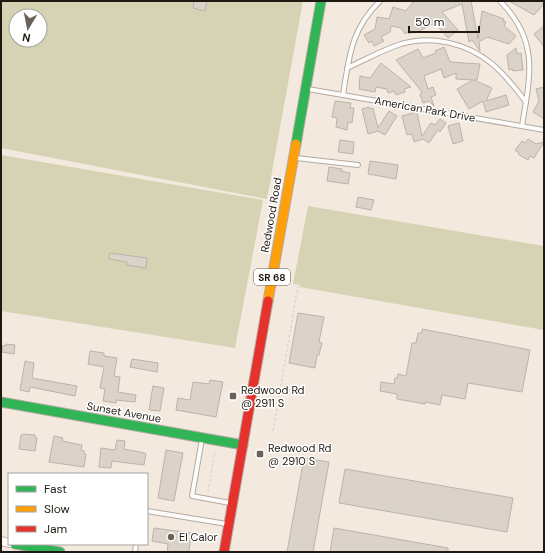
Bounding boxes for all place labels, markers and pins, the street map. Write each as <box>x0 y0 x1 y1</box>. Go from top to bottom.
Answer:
place label: Redwood Rd @ 2911 S <box>241 383 305 410</box>
marker: Redwood Rd @ 2911 S <box>228 391 238 401</box>
place label: Redwood Rd @ 2910 S <box>268 441 332 468</box>
marker: Redwood Rd @ 2910 S <box>255 449 265 459</box>
place label: El Calor <box>179 530 218 544</box>
marker: El Calor <box>166 532 176 542</box>

